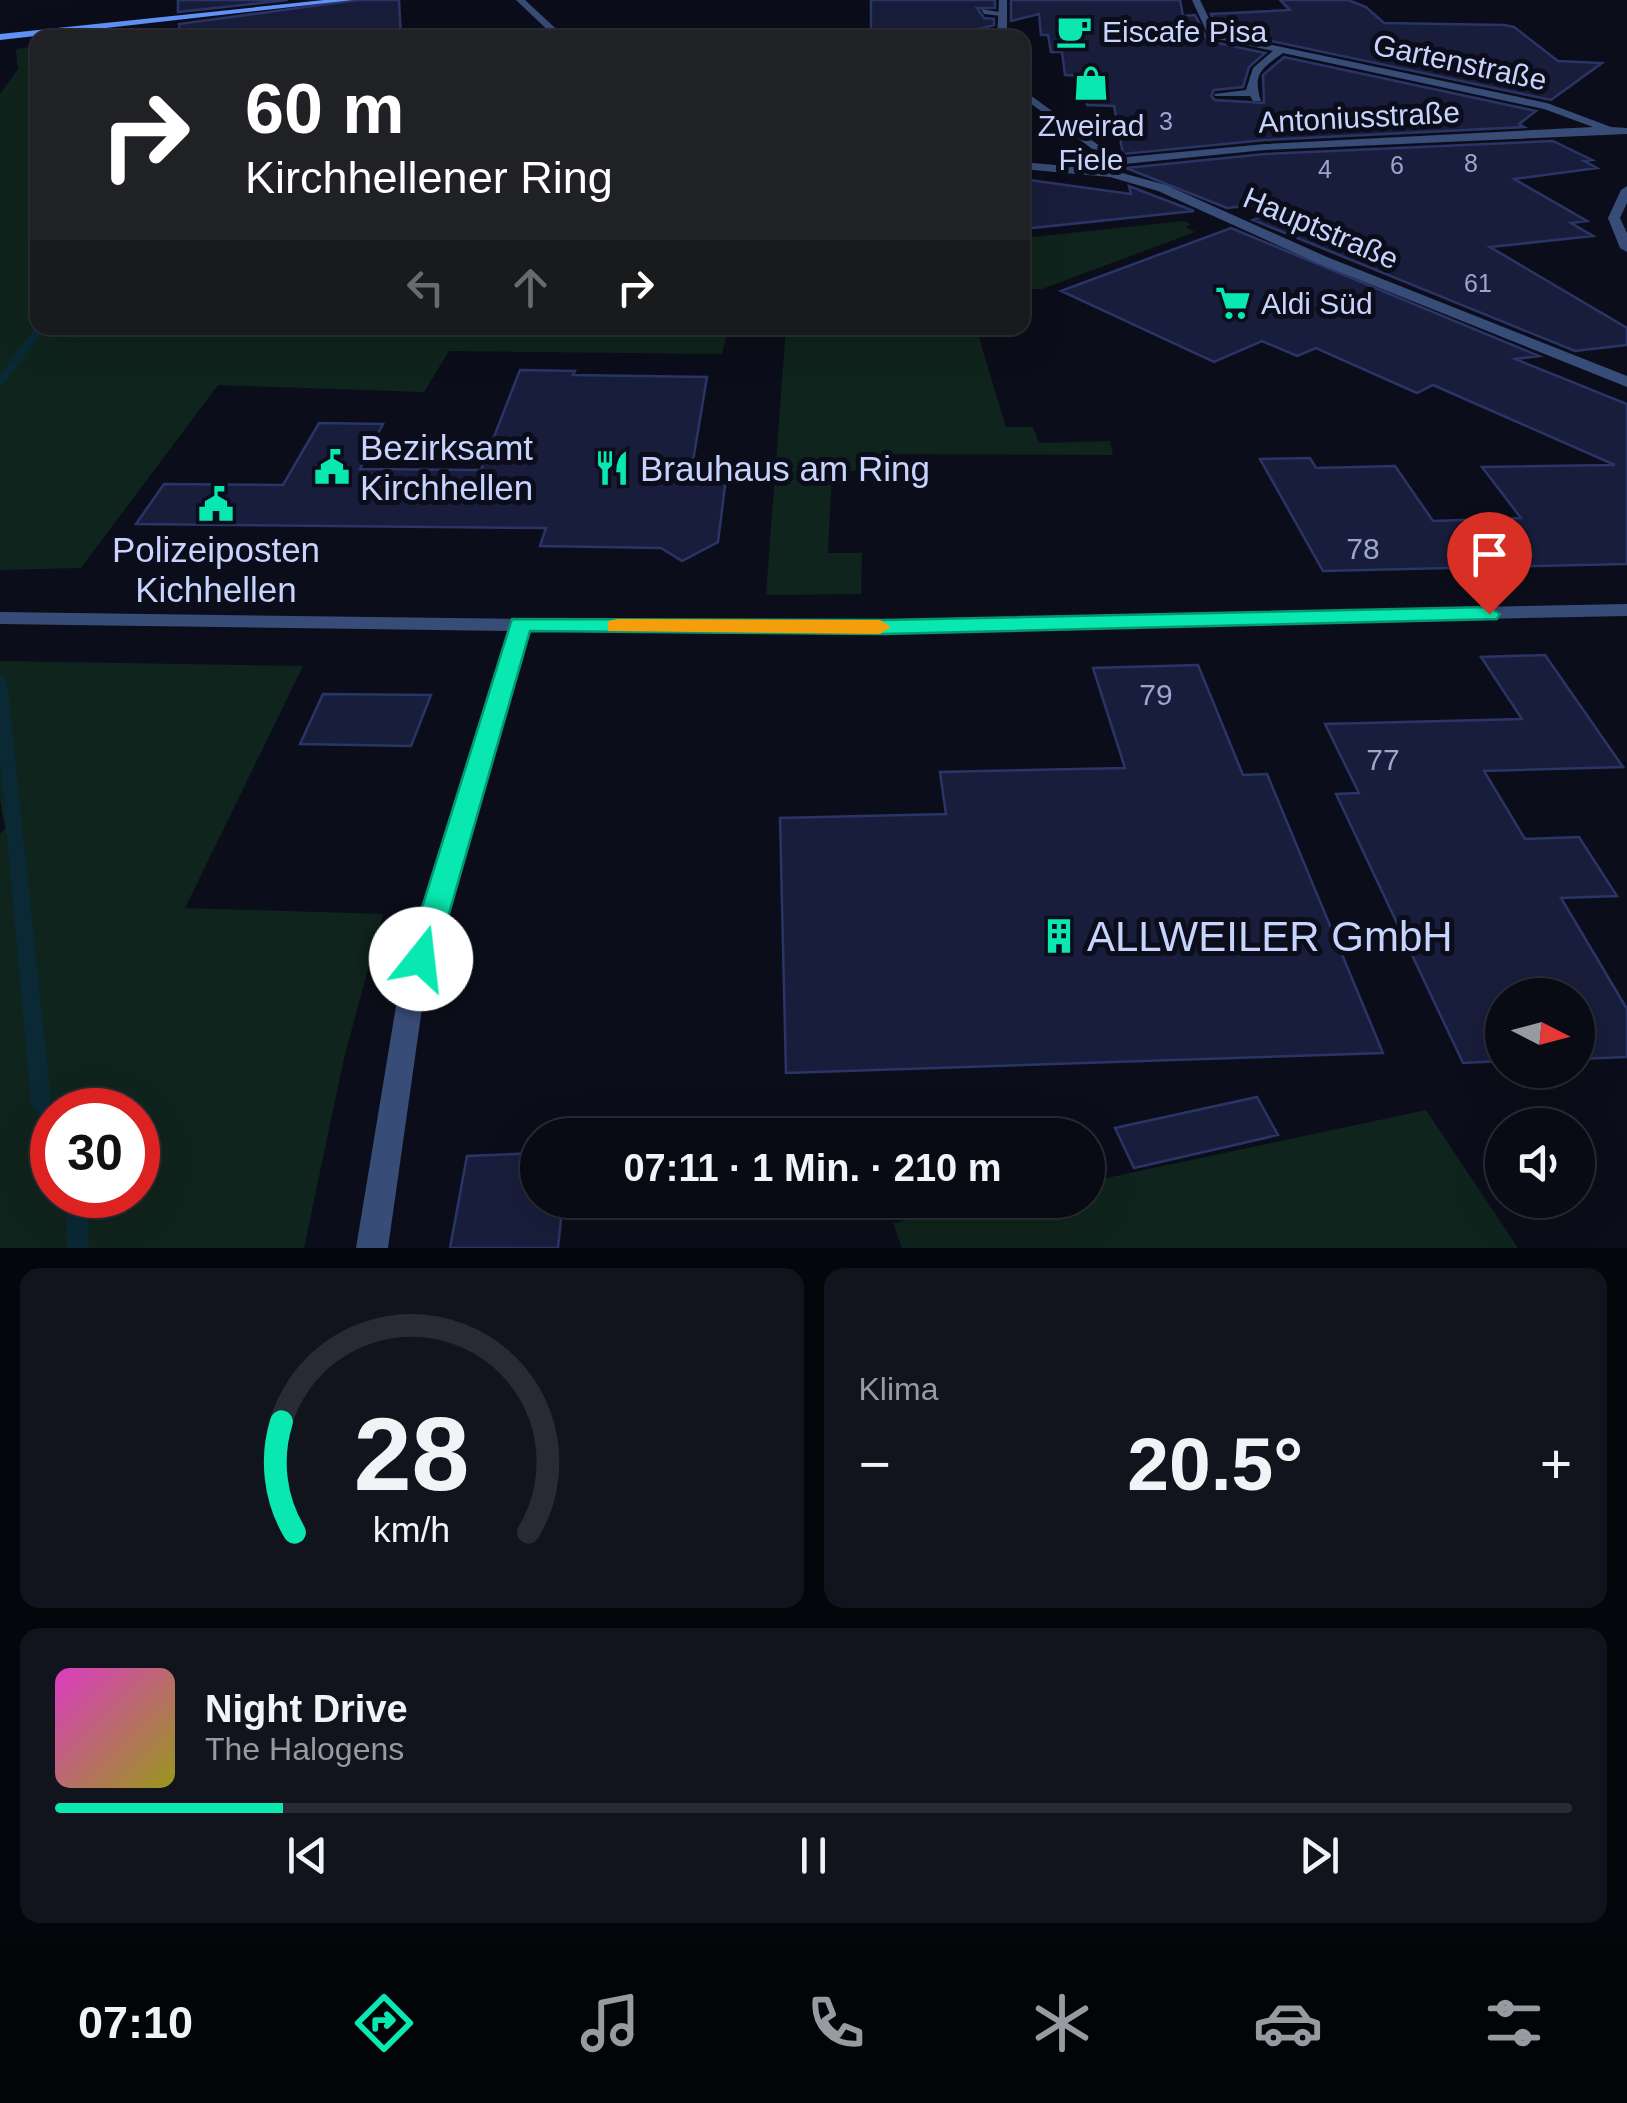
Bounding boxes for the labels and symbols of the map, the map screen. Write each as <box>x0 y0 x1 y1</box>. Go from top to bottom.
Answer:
cafe icon: Eiscafe Pisa <box>1055 12 1093 50</box>
place label: Eiscafe Pisa <box>1102 15 1267 48</box>
street label: Gartenstraße <box>1370 27 1550 97</box>
shop icon: Zweirad Fiele <box>1072 64 1110 102</box>
street label: Antoniusstraße <box>1257 95 1461 139</box>
house number: 3 <box>1159 107 1173 135</box>
place label: Zweirad Fiele <box>1038 109 1144 176</box>
house number: 8 <box>1464 149 1478 177</box>
house number: 6 <box>1390 151 1404 179</box>
house number: 4 <box>1318 155 1332 183</box>
street label: Hauptstraße <box>1239 181 1403 275</box>
house number: 61 <box>1464 269 1492 297</box>
supermarket icon: Aldi Süd <box>1214 284 1252 322</box>
place label: Aldi Süd <box>1261 287 1373 320</box>
place label: Bezirksamt Kirchhellen <box>360 428 533 507</box>
public building icon: Bezirksamt Kirchhellen <box>313 448 351 486</box>
restaurant icon: Brauhaus am Ring <box>593 449 631 487</box>
place label: Brauhaus am Ring <box>640 449 930 488</box>
public building icon: Polizeiposten Kichhellen <box>197 485 235 523</box>
pin <box>1447 512 1532 615</box>
place label: Polizeiposten Kichhellen <box>112 530 320 609</box>
house number: 78 <box>1346 532 1380 565</box>
house number: 79 <box>1139 678 1173 711</box>
house number: 77 <box>1366 743 1400 776</box>
position arrow <box>369 907 473 1011</box>
place label: ALLWEILER GmbH <box>1087 913 1453 960</box>
building icon: ALLWEILER GmbH <box>1040 917 1078 955</box>
north arrow <box>1485 978 1595 1088</box>
speed limit sign: 30 <box>30 1088 160 1218</box>

